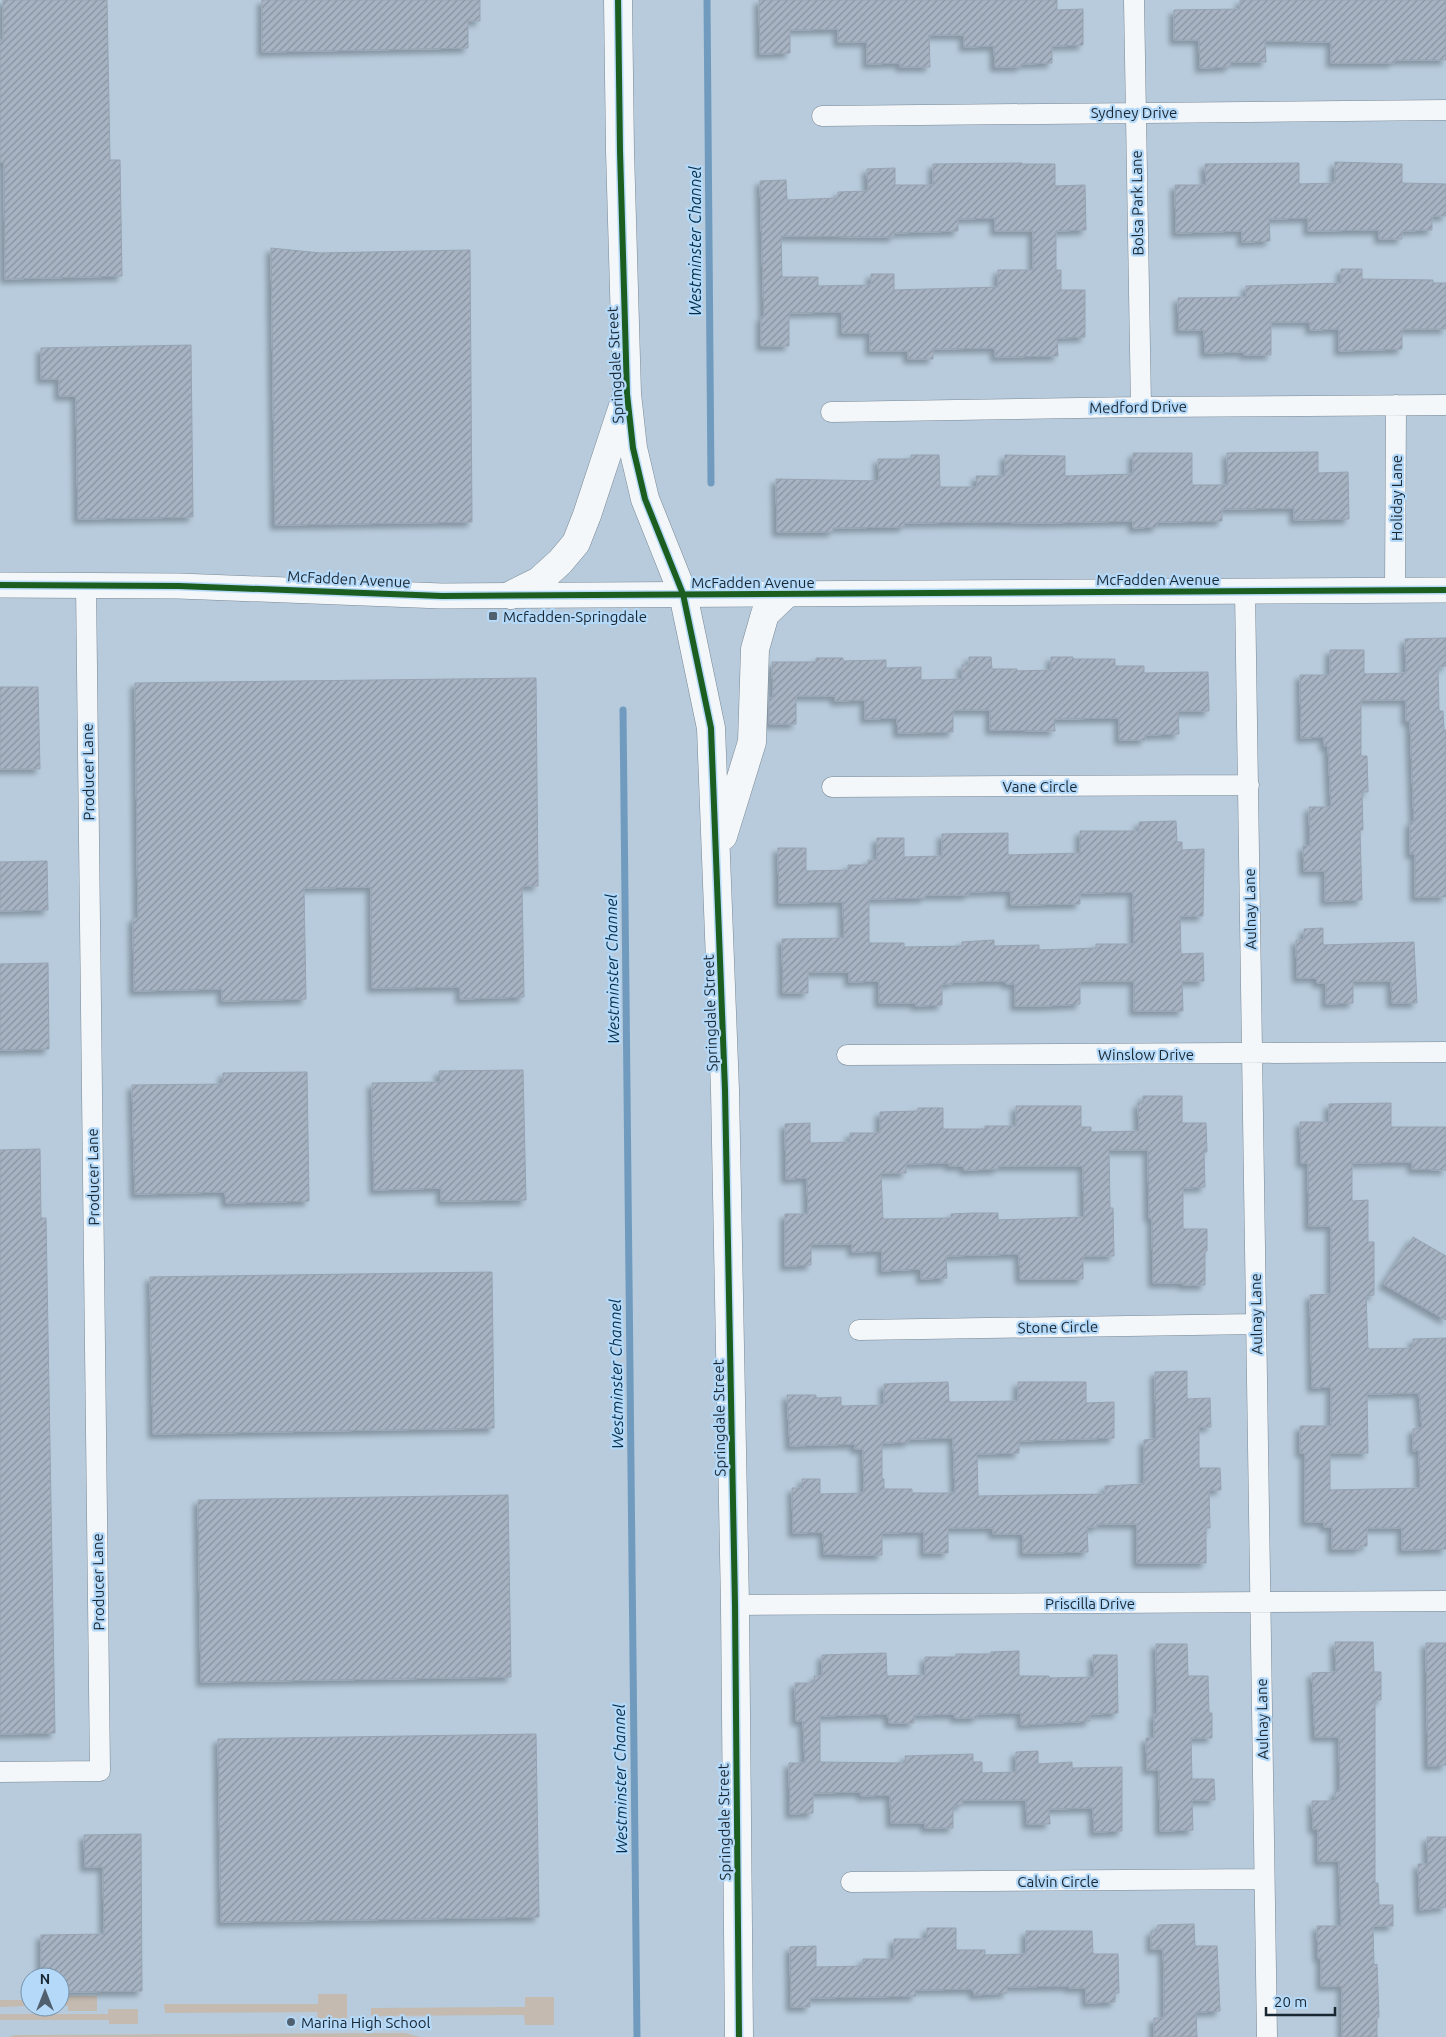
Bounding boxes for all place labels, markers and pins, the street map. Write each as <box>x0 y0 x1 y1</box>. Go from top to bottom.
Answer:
place label: Mcfadden-Springdale <box>503 608 647 625</box>
marker: Mcfadden-Springdale <box>487 610 499 622</box>
place label: Marina High School <box>301 2014 430 2031</box>
marker: Marina High School <box>285 2016 297 2028</box>

